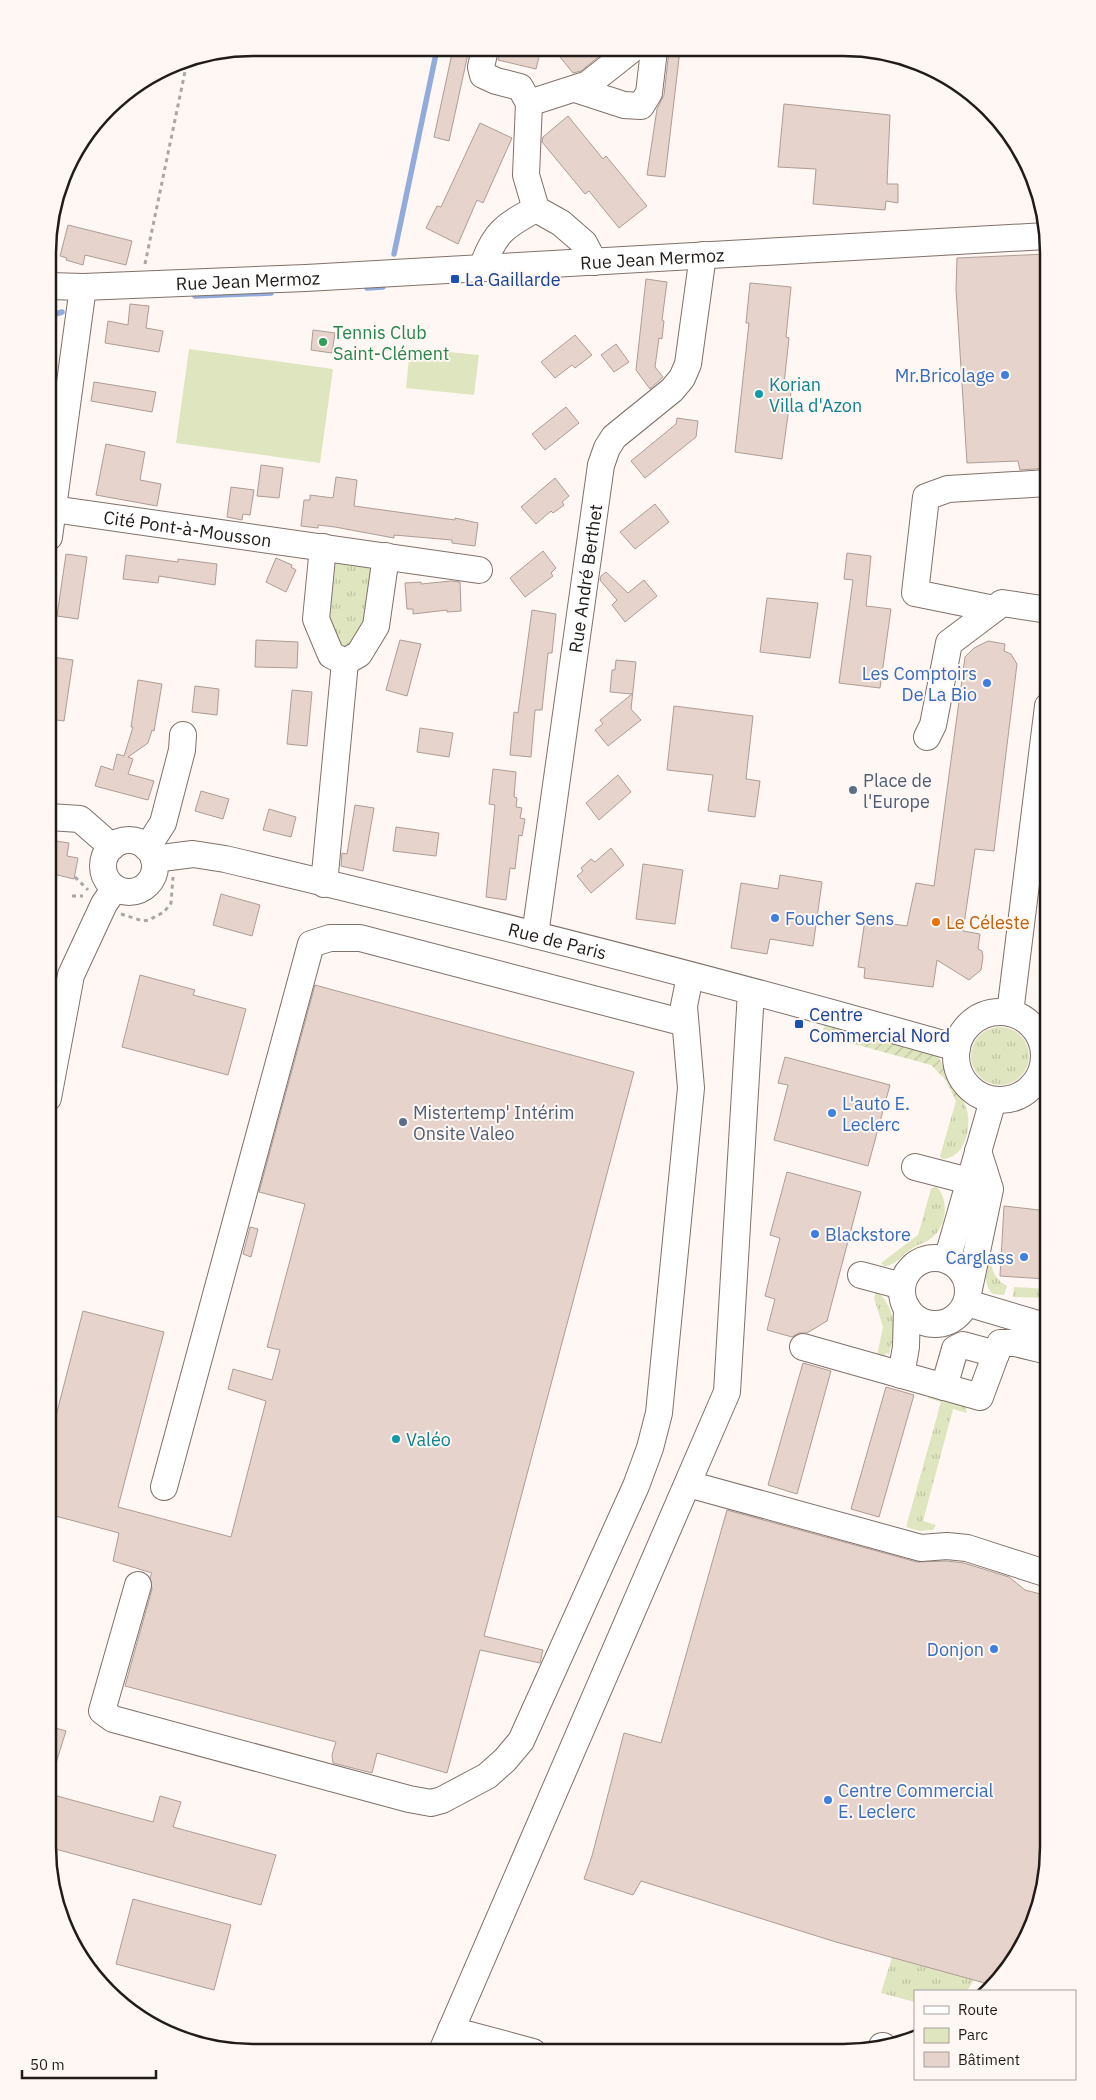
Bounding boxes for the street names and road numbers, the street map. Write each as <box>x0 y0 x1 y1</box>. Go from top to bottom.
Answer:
street label: Rue Jean Mermoz <box>580 243 725 274</box>
street label: Rue Jean Mermoz <box>175 266 321 295</box>
street label: Rue André Berthet <box>563 503 607 654</box>
street label: Cité Pont-à-Mousson <box>102 505 273 552</box>
street label: Rue de Paris <box>506 917 609 964</box>

